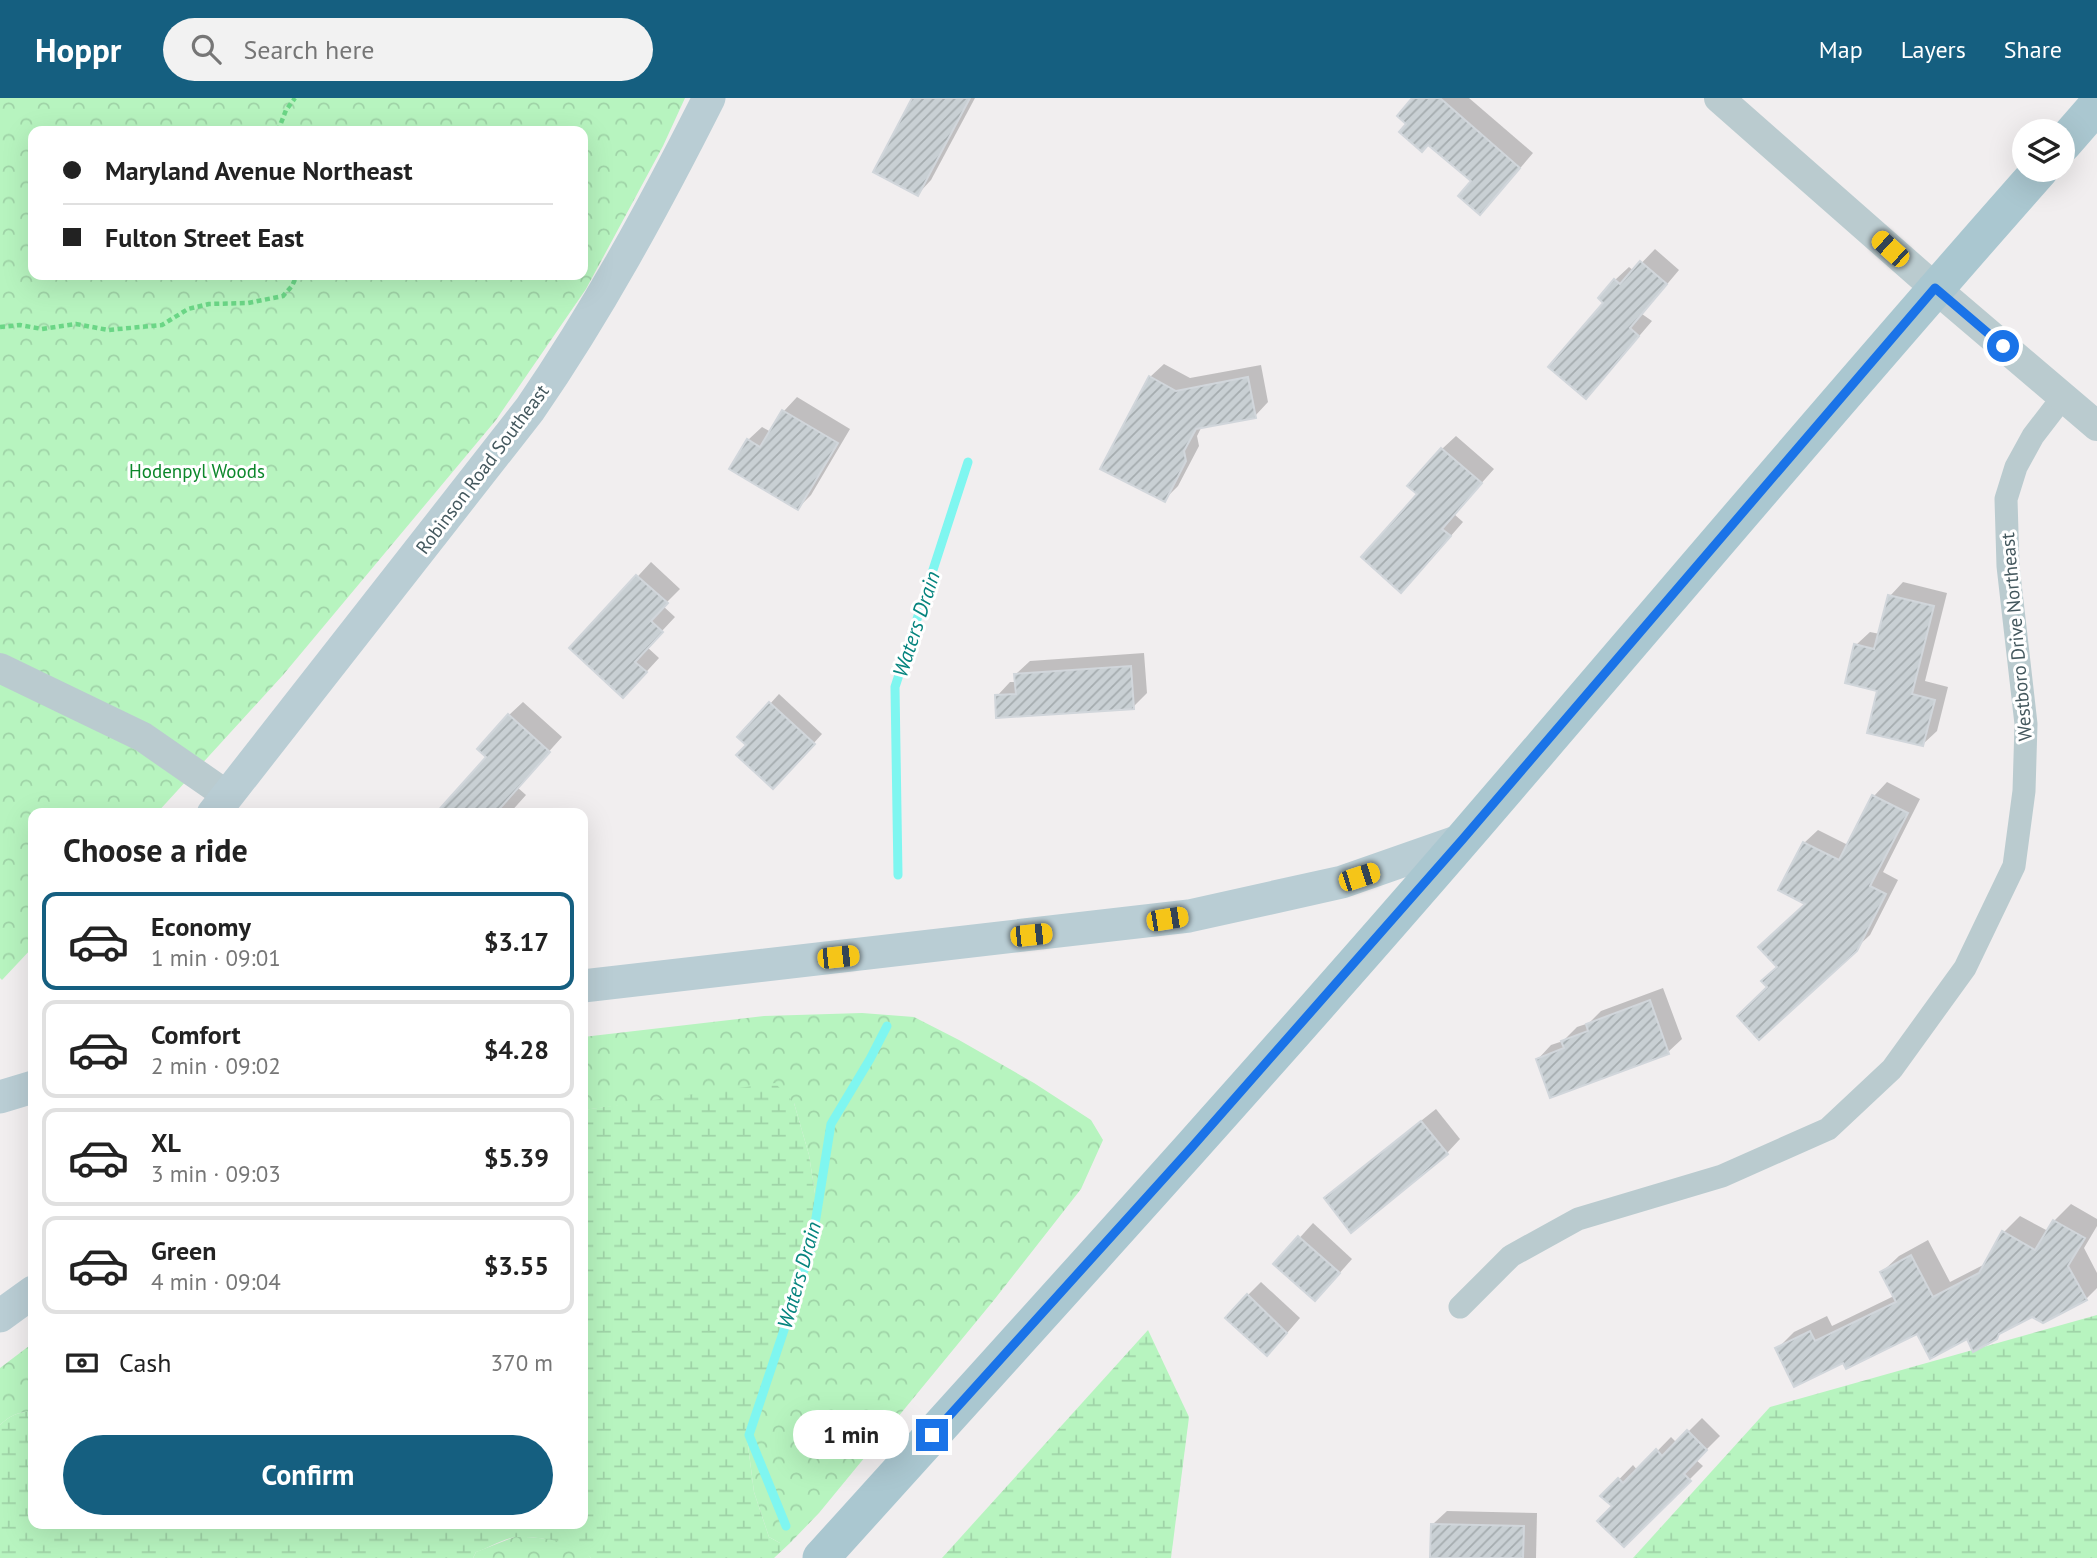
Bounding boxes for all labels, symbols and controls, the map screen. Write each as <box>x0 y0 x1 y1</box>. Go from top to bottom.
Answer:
search box <box>163 18 653 81</box>
text: Hoppr <box>35 28 121 71</box>
icon: search <box>187 30 225 68</box>
text: Search here <box>243 33 375 66</box>
text: Map <box>1819 34 1863 65</box>
text: Layers <box>1901 34 1966 65</box>
text: Share <box>2004 34 2062 65</box>
map controls <box>2012 119 2075 182</box>
button: layers <box>2012 119 2075 182</box>
text: Maryland Avenue Northeast <box>105 154 413 187</box>
text: Fulton Street East <box>105 221 304 254</box>
car <box>1868 227 1913 271</box>
route start <box>1987 330 2019 362</box>
street label: Robinson Road Southeast <box>410 379 554 559</box>
park label: Hodenpyl Woods <box>129 459 265 483</box>
street label: Westboro Drive Northeast <box>1995 531 2037 742</box>
water label: Waters Drain <box>886 568 946 680</box>
text: Choose a ride <box>63 829 248 871</box>
car <box>1336 861 1383 893</box>
car <box>1145 905 1190 933</box>
icon: car <box>67 910 130 973</box>
text: Economy <box>151 910 251 943</box>
car <box>1010 922 1053 948</box>
text: $3.17 <box>484 925 549 958</box>
text: 1 min · 09:01 <box>151 943 281 972</box>
car <box>817 944 860 970</box>
icon: car <box>67 1018 130 1081</box>
text: Comfort <box>151 1018 241 1051</box>
text: $4.28 <box>484 1033 549 1066</box>
text: 2 min · 09:02 <box>151 1051 281 1080</box>
icon: car <box>67 1126 130 1189</box>
text: XL <box>151 1126 181 1159</box>
text: $5.39 <box>484 1141 549 1174</box>
text: 3 min · 09:03 <box>151 1159 281 1188</box>
water label: Waters Drain <box>771 1218 827 1332</box>
icon: car <box>67 1234 130 1297</box>
text: Green <box>151 1234 216 1267</box>
text: $3.55 <box>484 1249 549 1282</box>
text: 4 min · 09:04 <box>151 1267 281 1296</box>
icon: cash <box>63 1344 101 1382</box>
text: Cash <box>119 1346 171 1379</box>
text: 370 m <box>491 1348 553 1377</box>
callout: 1 min <box>792 1410 908 1460</box>
route end <box>916 1419 948 1451</box>
text: 1 min <box>823 1420 879 1449</box>
button: Confirm <box>63 1435 553 1515</box>

